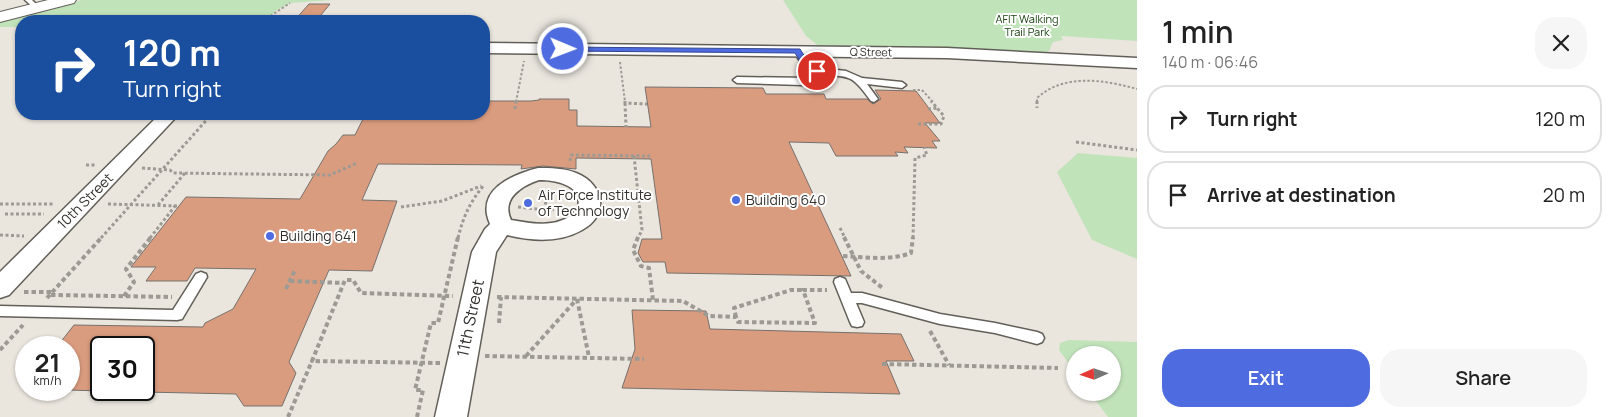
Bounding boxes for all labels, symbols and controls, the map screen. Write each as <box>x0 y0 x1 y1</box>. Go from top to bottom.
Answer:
park label: AFIT Walking Trail Park <box>995 11 1059 39</box>
text: 1 min <box>1162 11 1234 52</box>
button: close <box>1535 17 1587 69</box>
position arrow <box>536 22 588 74</box>
text: 120 m <box>123 29 221 77</box>
icon: right <box>40 35 105 100</box>
street label: Q Street <box>850 44 892 59</box>
pin <box>796 50 838 92</box>
text: 140 m · 06:46 <box>1162 51 1258 73</box>
icon: arrive <box>803 57 831 85</box>
text: Turn right <box>123 74 221 104</box>
icon: right <box>1164 105 1192 133</box>
text: Turn right <box>1207 106 1297 132</box>
text: 120 m <box>1535 106 1585 132</box>
street label: 10th Street <box>53 168 117 233</box>
icon: arrive <box>1164 181 1192 209</box>
text: Arrive at destination <box>1207 182 1396 208</box>
text: 20 m <box>1543 182 1585 208</box>
place label: Air Force Institute of Technology <box>538 185 652 220</box>
place label: Building 640 <box>746 190 826 209</box>
marker: Building 640 <box>730 194 742 206</box>
marker: Air Force Institute of Technology <box>522 197 534 209</box>
place label: Building 641 <box>280 226 357 245</box>
marker: Building 641 <box>264 230 276 242</box>
street label: 11th Street <box>451 277 489 359</box>
speed limit sign: 30 <box>90 336 155 401</box>
text: 21 <box>35 345 60 380</box>
north arrow <box>1066 346 1121 401</box>
map controls <box>1066 346 1121 401</box>
button: Exit <box>1162 349 1370 407</box>
button: Share <box>1380 349 1587 407</box>
text: km/h <box>34 372 61 389</box>

